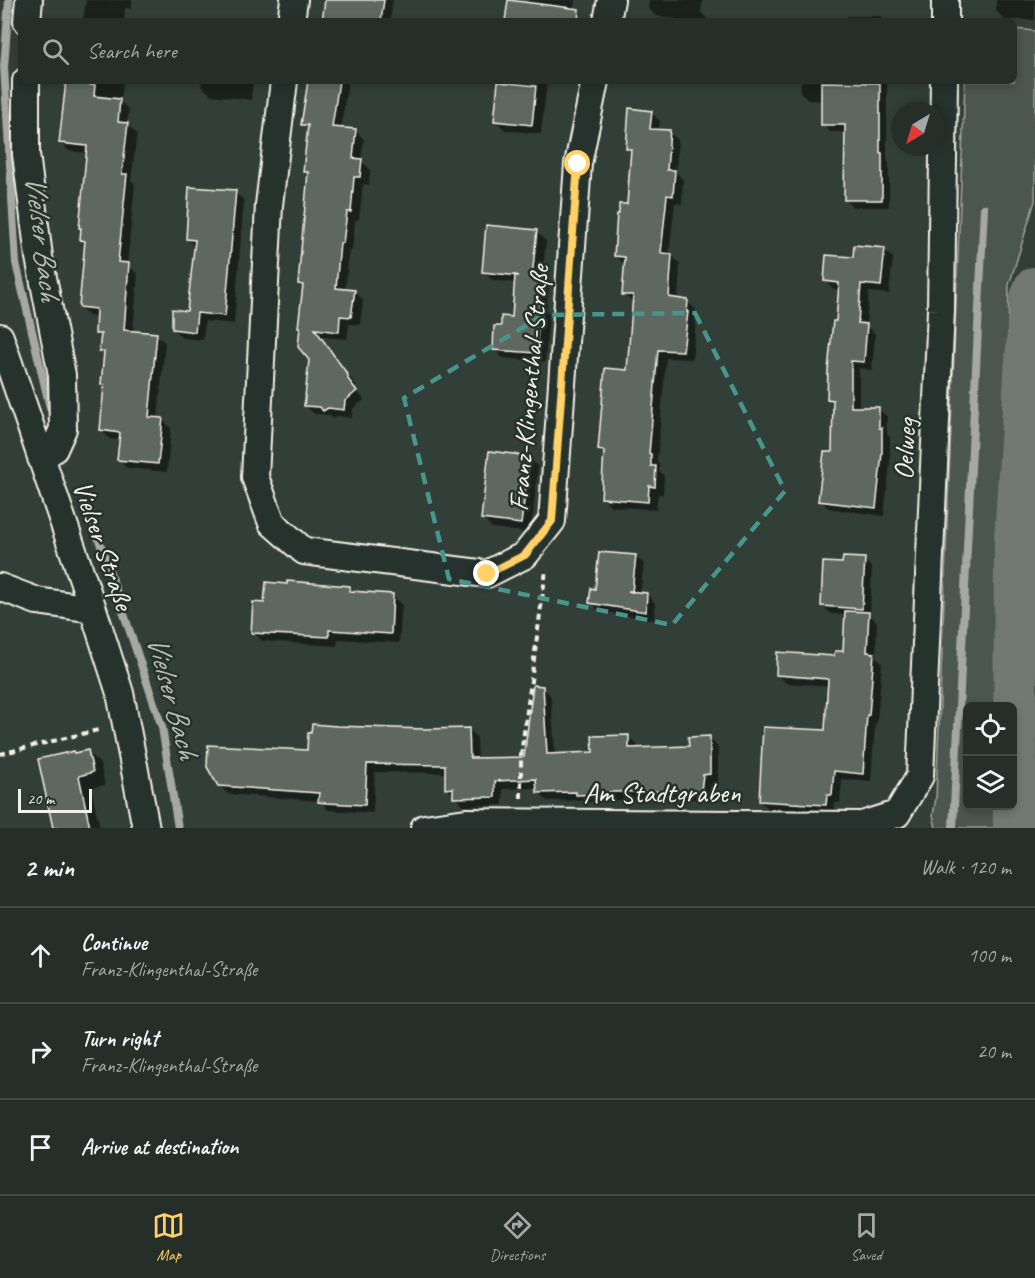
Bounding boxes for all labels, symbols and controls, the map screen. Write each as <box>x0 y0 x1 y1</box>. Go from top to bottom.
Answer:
search box <box>18 18 1017 84</box>
icon: search <box>39 35 72 68</box>
text: Search here <box>87 37 177 65</box>
north arrow <box>891 102 945 156</box>
route start <box>564 150 590 176</box>
water label: Vielser Bach <box>16 173 70 305</box>
street label: Franz-Klingenthal-Straße <box>500 262 557 513</box>
street label: Oelweg <box>885 415 924 481</box>
street label: Vielser Straße <box>65 476 143 616</box>
route end <box>473 560 499 586</box>
water label: Vielser Bach <box>138 631 208 765</box>
map controls <box>963 702 1017 810</box>
button: locate <box>963 702 1017 756</box>
button: layers <box>963 756 1017 810</box>
street label: Am Stadtgraben <box>583 775 741 810</box>
scale bar <box>18 786 92 814</box>
text: 20 m <box>27 789 54 809</box>
text: 2 min <box>24 851 74 884</box>
text: Walk · 120 m <box>921 855 1011 880</box>
text: Continue <box>81 929 147 957</box>
icon: ahead <box>24 939 57 972</box>
text: 100 m <box>968 943 1011 968</box>
text: Franz-Klingenthal-Straße <box>81 957 257 982</box>
text: Turn right <box>81 1025 158 1053</box>
icon: right <box>24 1035 57 1068</box>
text: 20 m <box>977 1039 1011 1064</box>
text: Franz-Klingenthal-Straße <box>81 1053 257 1078</box>
icon: arrive <box>24 1131 57 1164</box>
text: Arrive at destination <box>81 1133 238 1161</box>
tab: Map <box>152 1209 185 1265</box>
tab: Directions <box>490 1209 545 1265</box>
tab: Saved <box>850 1209 883 1265</box>

